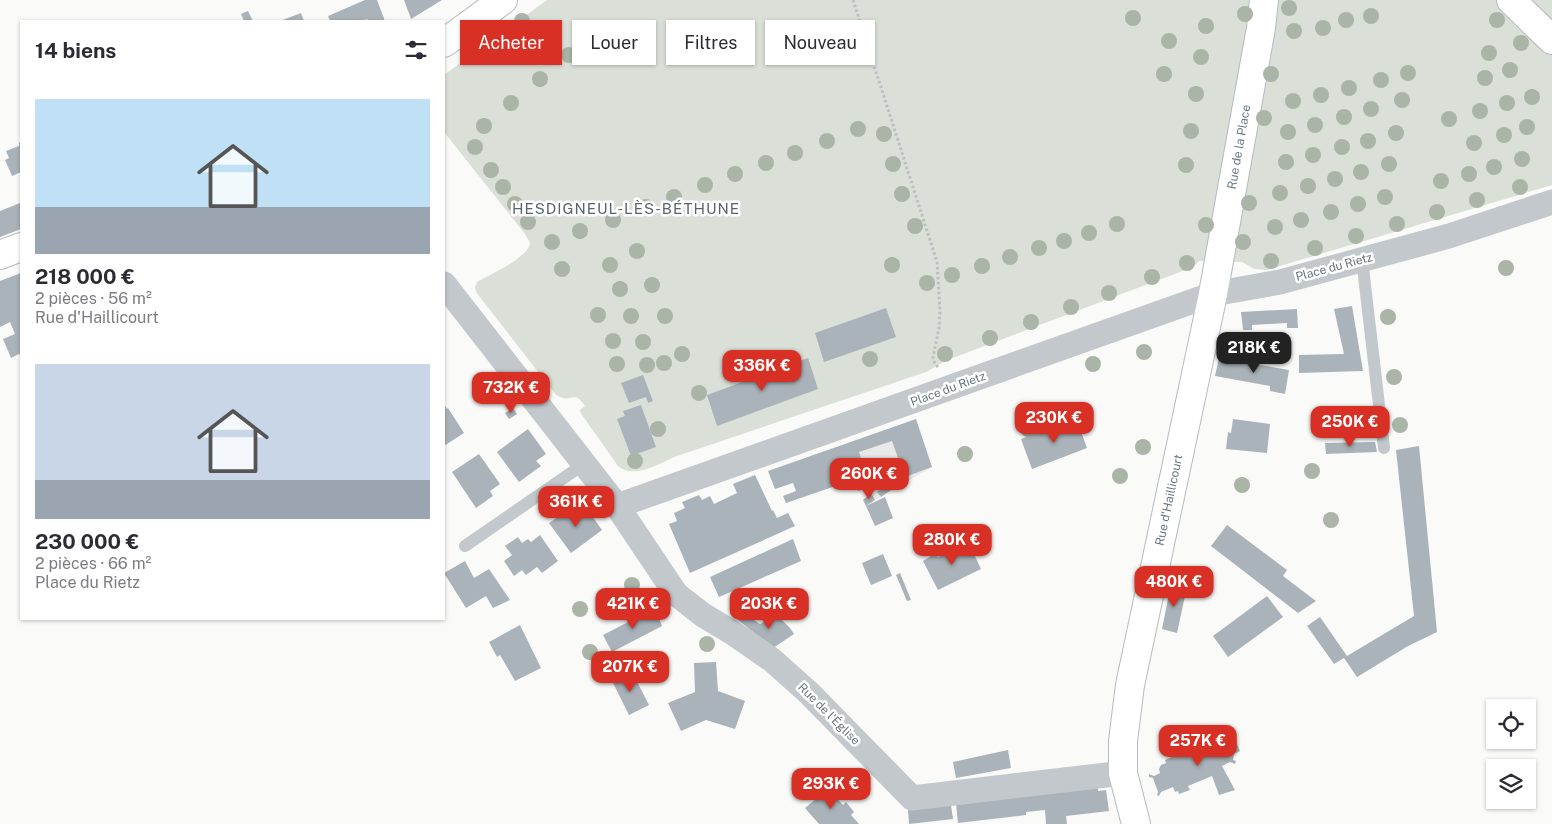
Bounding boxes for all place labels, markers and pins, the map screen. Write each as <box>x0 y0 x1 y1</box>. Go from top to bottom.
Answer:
pin: 218K € <box>1213 332 1295 374</box>
pin: 336K € <box>721 350 803 392</box>
pin: 732K € <box>470 372 552 414</box>
pin: 230K € <box>1013 402 1095 444</box>
pin: 250K € <box>1309 406 1391 448</box>
pin: 260K € <box>828 458 910 500</box>
pin: 361K € <box>535 486 617 528</box>
pin: 280K € <box>911 524 993 566</box>
pin: 480K € <box>1133 566 1215 608</box>
pin: 421K € <box>592 588 674 630</box>
pin: 203K € <box>728 588 810 630</box>
pin: 207K € <box>589 650 671 693</box>
pin: 257K € <box>1157 724 1239 767</box>
pin: 293K € <box>790 768 872 810</box>

